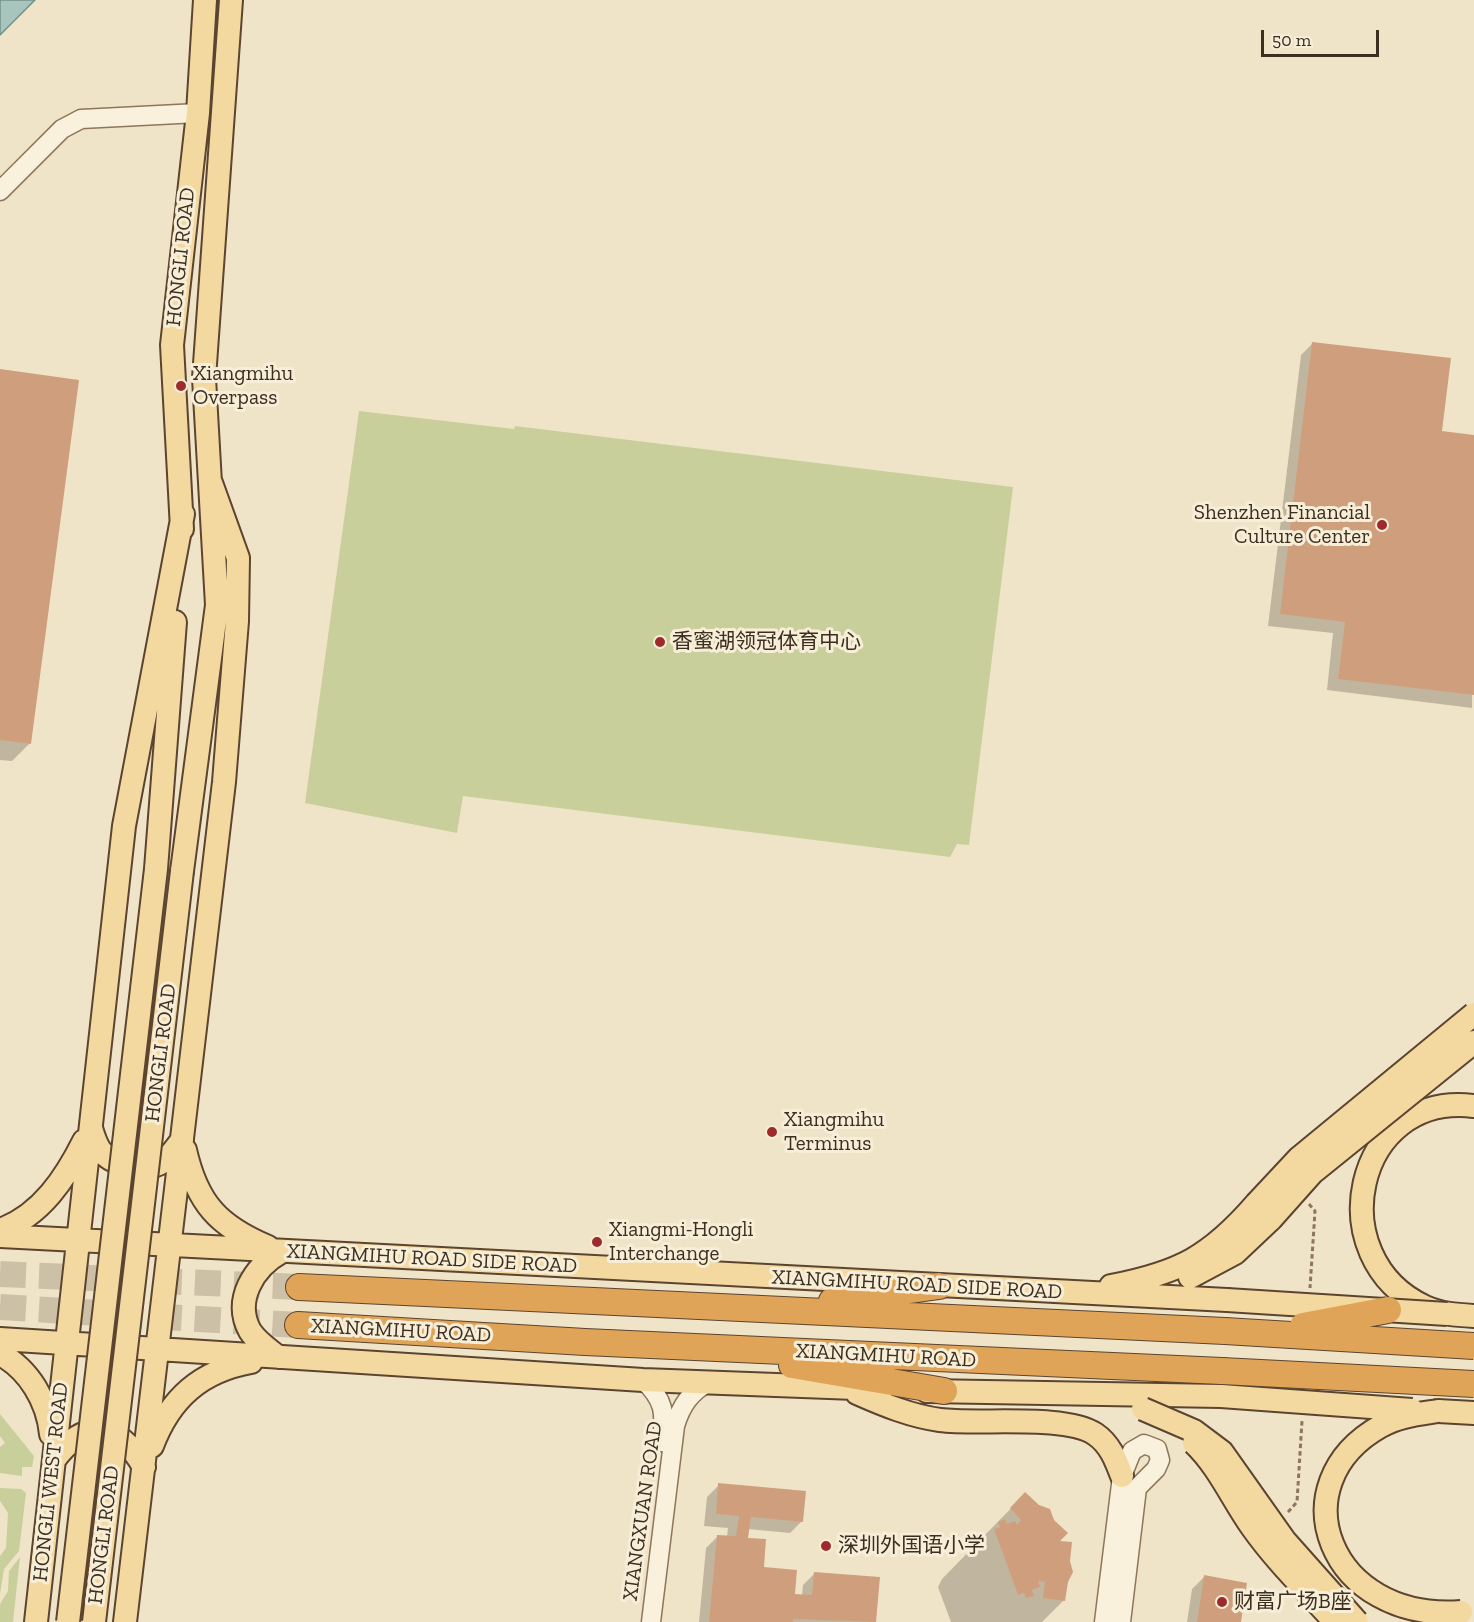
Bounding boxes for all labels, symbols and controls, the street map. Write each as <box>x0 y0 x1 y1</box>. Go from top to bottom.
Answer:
scale bar <box>1264 18 1382 56</box>
text: 50 m <box>1272 29 1311 51</box>
street label: HONGLI ROAD <box>161 186 201 328</box>
place label: Xiangmihu Overpass <box>193 361 293 411</box>
marker: Xiangmihu Overpass <box>174 379 188 393</box>
place label: Shenzhen Financial Culture Center <box>1194 500 1370 550</box>
marker: Shenzhen Financial Culture Center <box>1375 518 1389 532</box>
place label: 香蜜湖领冠体育中心 <box>672 629 861 655</box>
marker: 香蜜湖领冠体育中心 <box>653 635 667 649</box>
street label: HONGLI ROAD <box>140 982 182 1124</box>
place label: Xiangmihu Terminus <box>784 1107 884 1157</box>
marker: Xiangmihu Terminus <box>765 1125 779 1139</box>
place label: Xiangmi-Hongli Interchange <box>609 1217 753 1267</box>
marker: Xiangmi-Hongli Interchange <box>590 1235 604 1249</box>
street label: XIANGMIHU ROAD SIDE ROAD <box>286 1239 578 1279</box>
street label: XIANGMIHU ROAD SIDE ROAD <box>771 1265 1063 1305</box>
street label: XIANGMIHU ROAD <box>310 1314 492 1348</box>
street label: XIANGMIHU ROAD <box>795 1339 977 1373</box>
street label: HONGLI WEST ROAD <box>28 1381 74 1583</box>
street label: XIANGXUAN ROAD <box>618 1420 668 1602</box>
street label: HONGLI ROAD <box>83 1464 125 1606</box>
place label: 深圳外国语小学 <box>838 1533 985 1559</box>
marker: 深圳外国语小学 <box>819 1539 833 1553</box>
place label: 财富广场B座 <box>1234 1589 1352 1615</box>
marker: 财富广场B座 <box>1215 1595 1229 1609</box>

